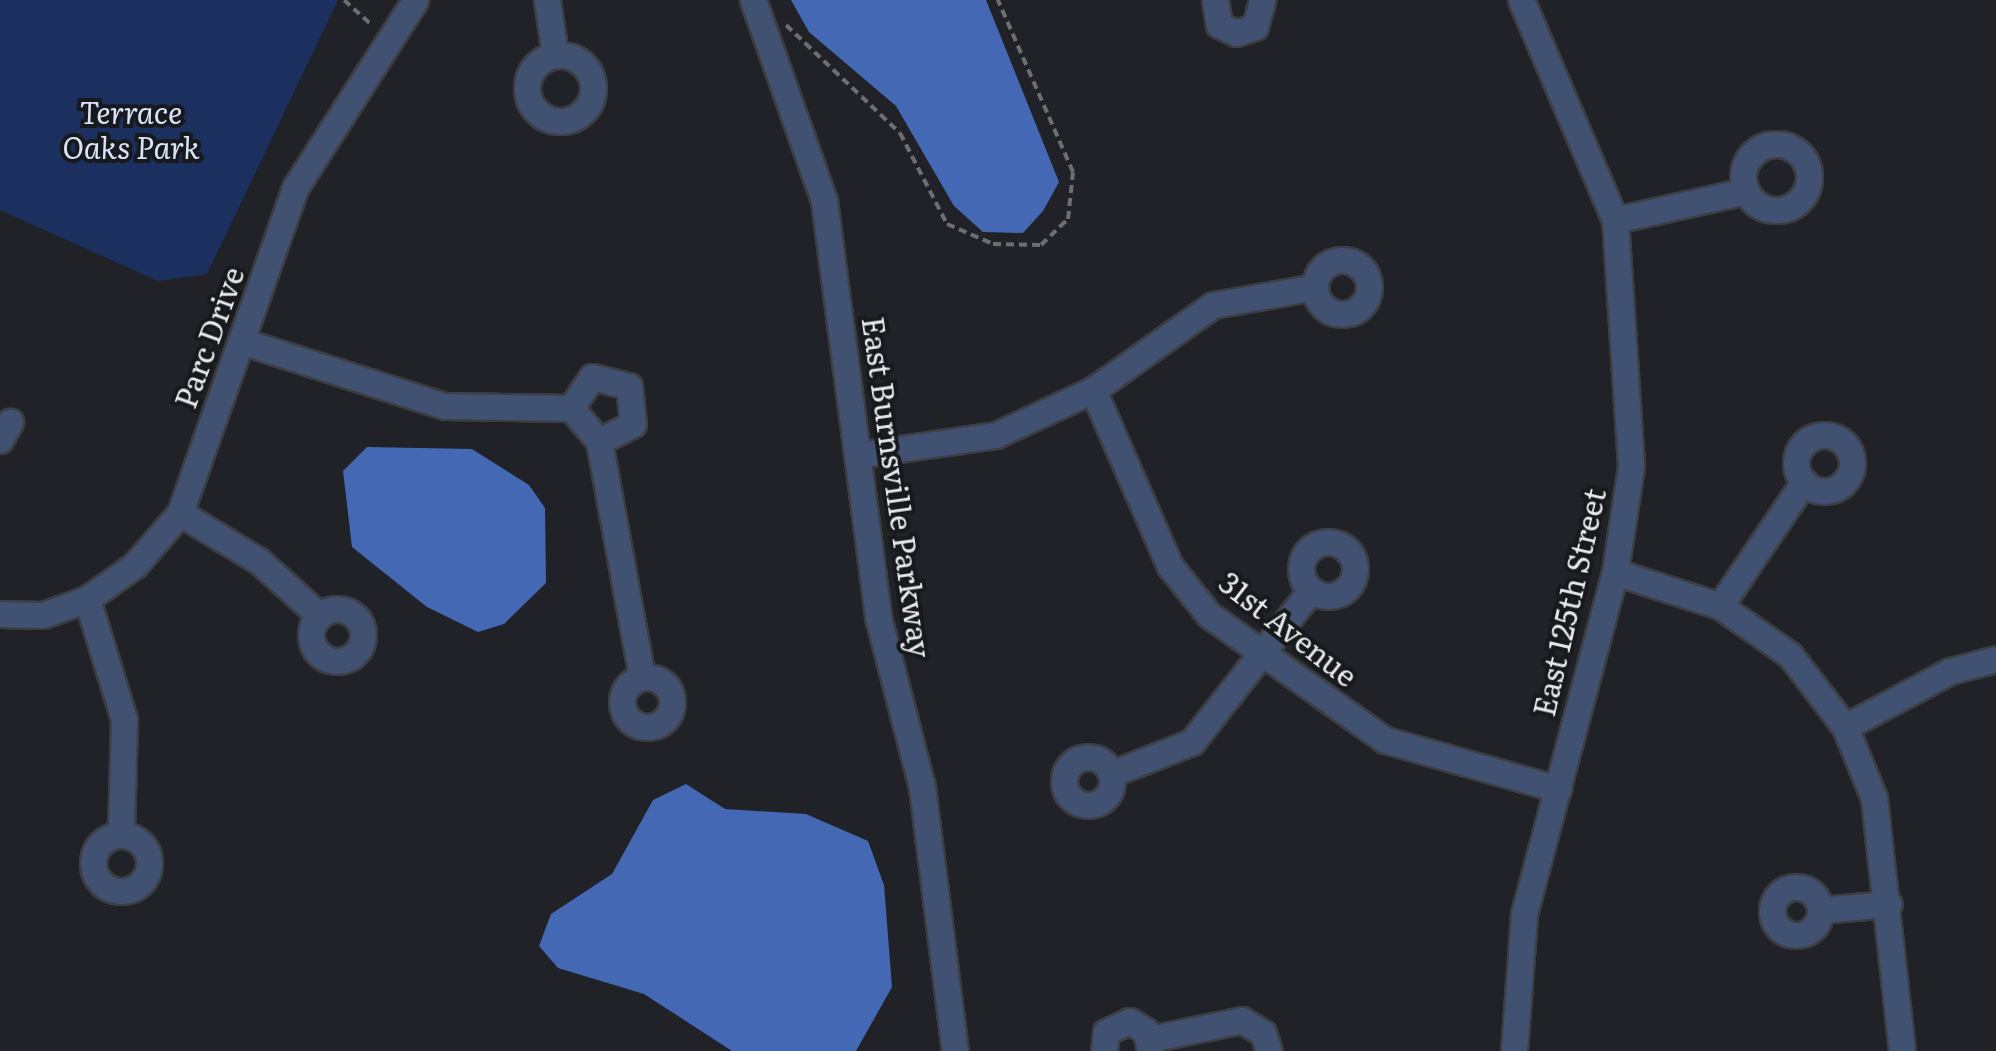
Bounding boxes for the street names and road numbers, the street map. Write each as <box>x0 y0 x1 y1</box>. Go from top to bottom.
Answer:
street label: Parc Drive <box>166 261 250 413</box>
street label: East Burnsville Parkway <box>856 314 940 660</box>
street label: East 125th Street <box>1524 485 1612 719</box>
street label: 31st Avenue <box>1213 563 1365 693</box>

